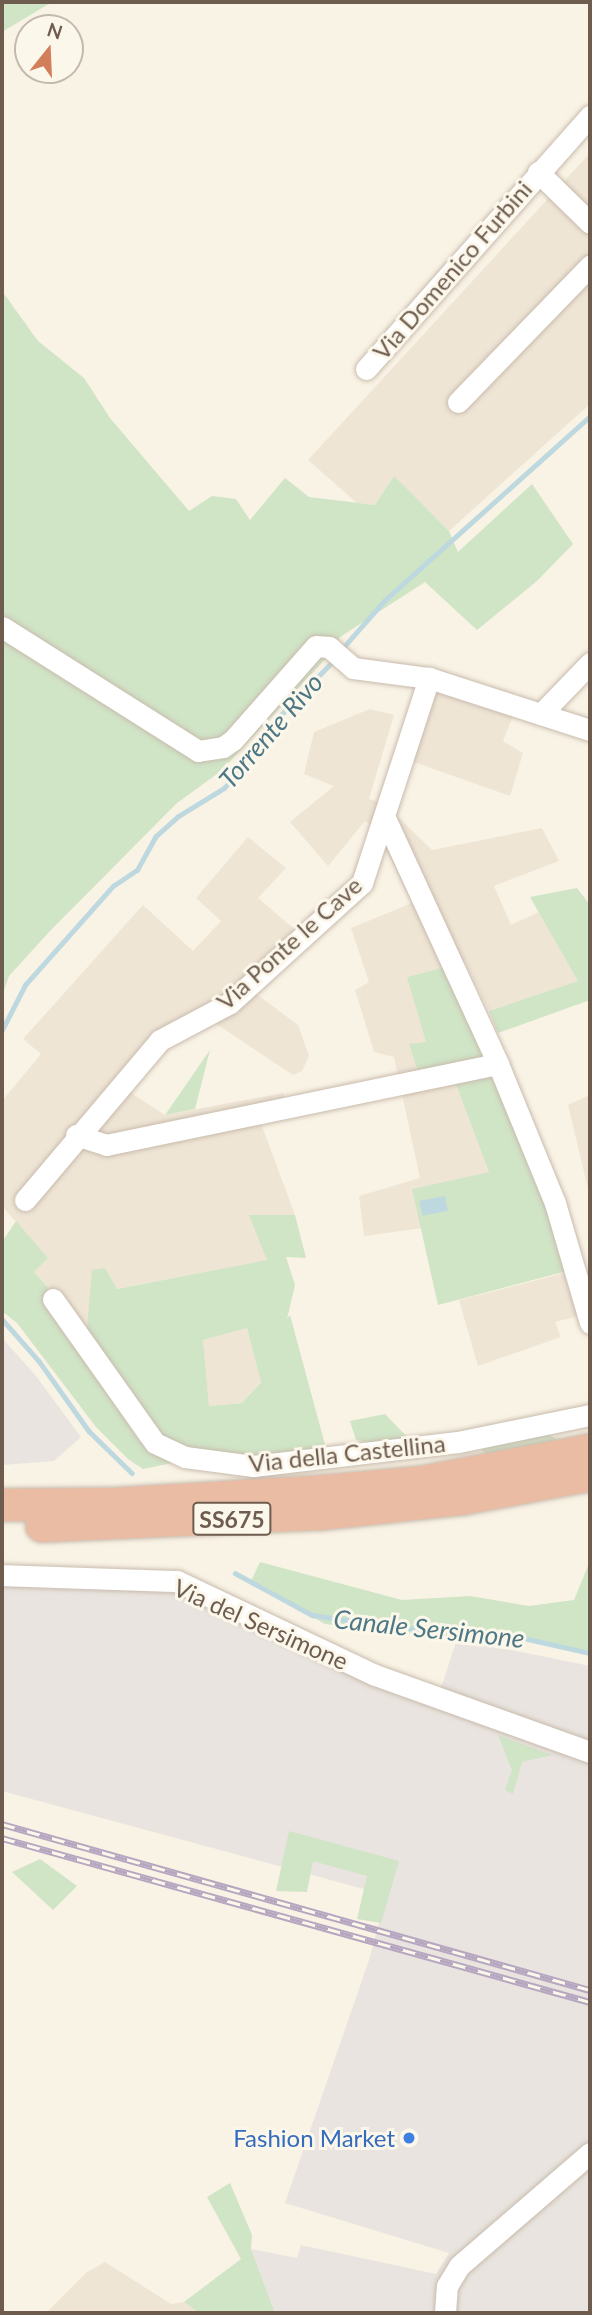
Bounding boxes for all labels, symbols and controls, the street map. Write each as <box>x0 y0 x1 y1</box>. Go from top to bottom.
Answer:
north arrow <box>14 14 84 84</box>
text: N <box>45 17 66 44</box>
street label: Via Domenico Furbini <box>367 175 537 365</box>
water label: Torrente Rivo <box>213 667 329 795</box>
street label: Via Ponte le Cave <box>211 870 367 1016</box>
street label: Via della Castellina <box>247 1428 447 1478</box>
road number: SS675 <box>192 1500 272 1538</box>
street label: Via del Sersimone <box>169 1573 353 1675</box>
water label: Canale Sersimone <box>332 1603 526 1655</box>
place label: Fashion Market <box>233 2124 395 2152</box>
marker: Fashion Market <box>401 2130 417 2146</box>

